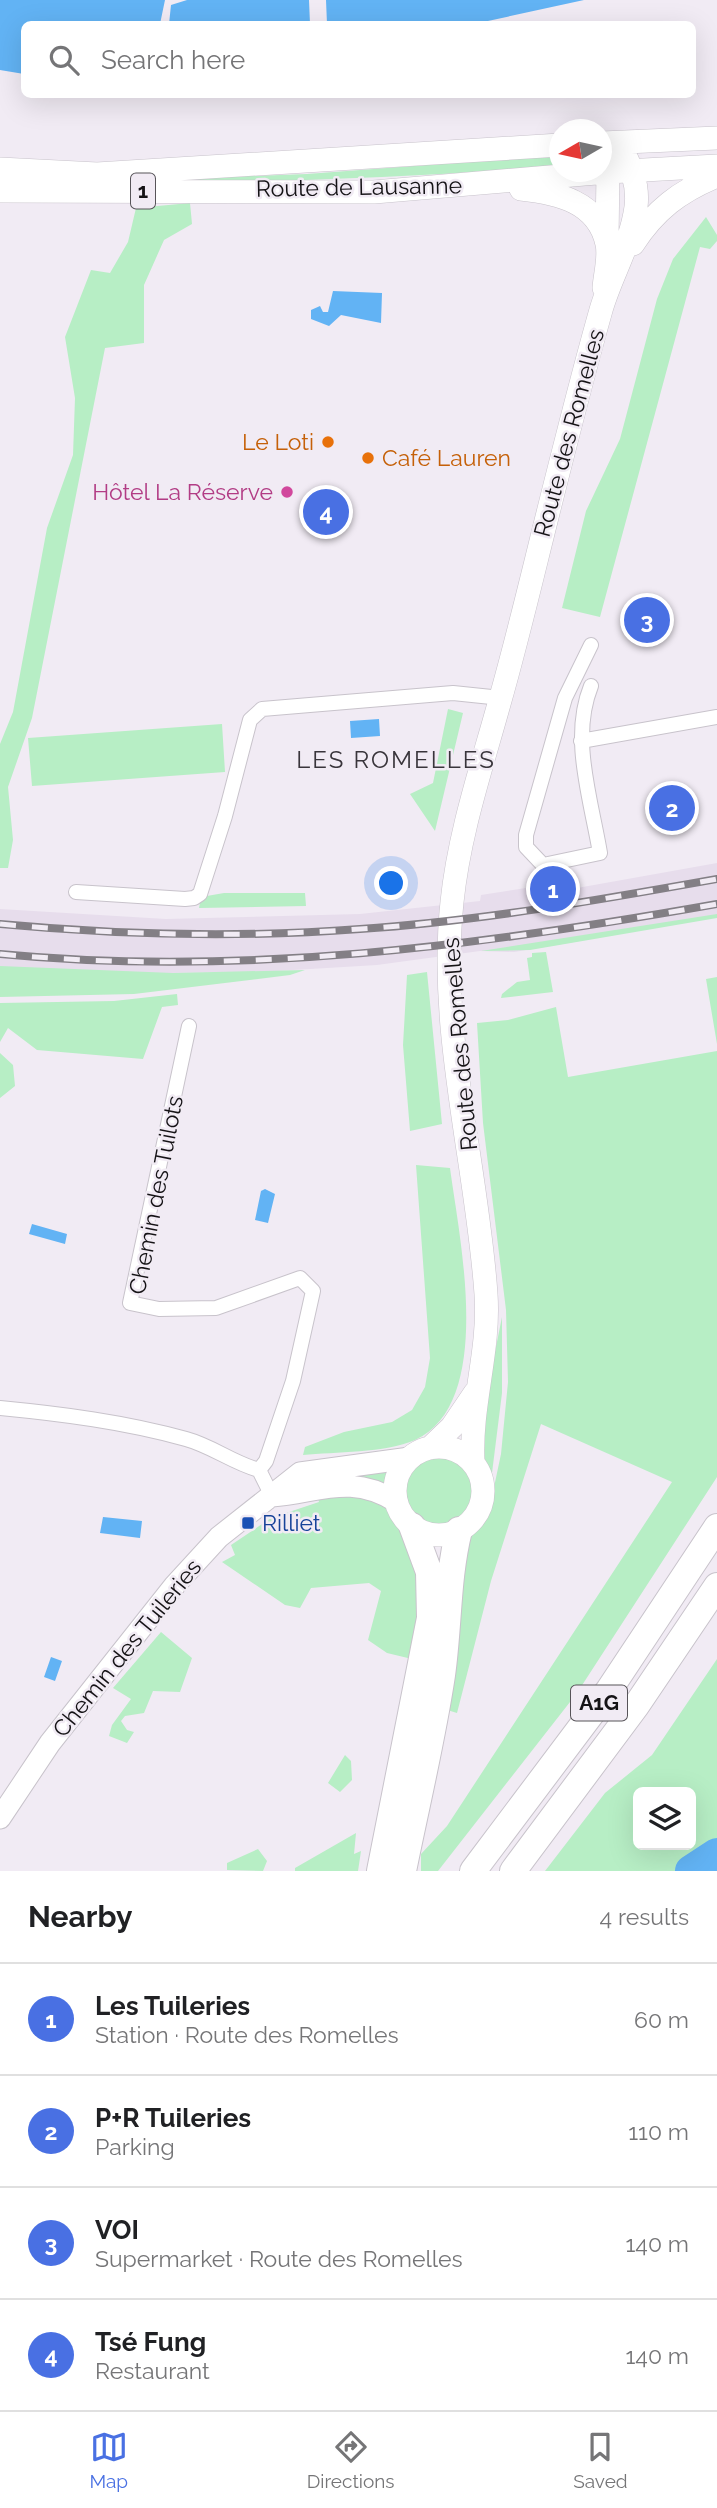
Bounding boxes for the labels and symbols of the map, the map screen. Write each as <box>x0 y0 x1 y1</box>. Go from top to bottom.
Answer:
north arrow <box>549 119 612 182</box>
street label: Route de Lausanne <box>256 171 462 202</box>
road number: 1 <box>131 174 155 208</box>
street label: Route des Romelles <box>528 326 609 540</box>
place label: Le Loti <box>242 428 314 455</box>
marker: Le Loti <box>320 434 336 450</box>
place label: Café Lauren <box>382 444 511 471</box>
marker: Café Lauren <box>360 450 376 466</box>
place label: Hôtel La Réserve <box>92 478 273 505</box>
marker: Hôtel La Réserve <box>279 484 295 500</box>
pin: 4 <box>303 486 349 538</box>
pin: 3 <box>624 594 670 646</box>
district label: LES ROMELLES <box>296 745 496 774</box>
pin: 2 <box>649 782 695 834</box>
pin: 1 <box>530 863 576 915</box>
your location <box>374 866 408 900</box>
street label: Route des Romelles <box>437 936 482 1152</box>
street label: Chemin des Tuilots <box>123 1093 188 1296</box>
place label: Rilliet <box>262 1509 321 1536</box>
marker: Rilliet <box>240 1515 256 1531</box>
street label: Chemin des Tuileries <box>47 1554 206 1742</box>
road number: A1G <box>571 1686 627 1720</box>

